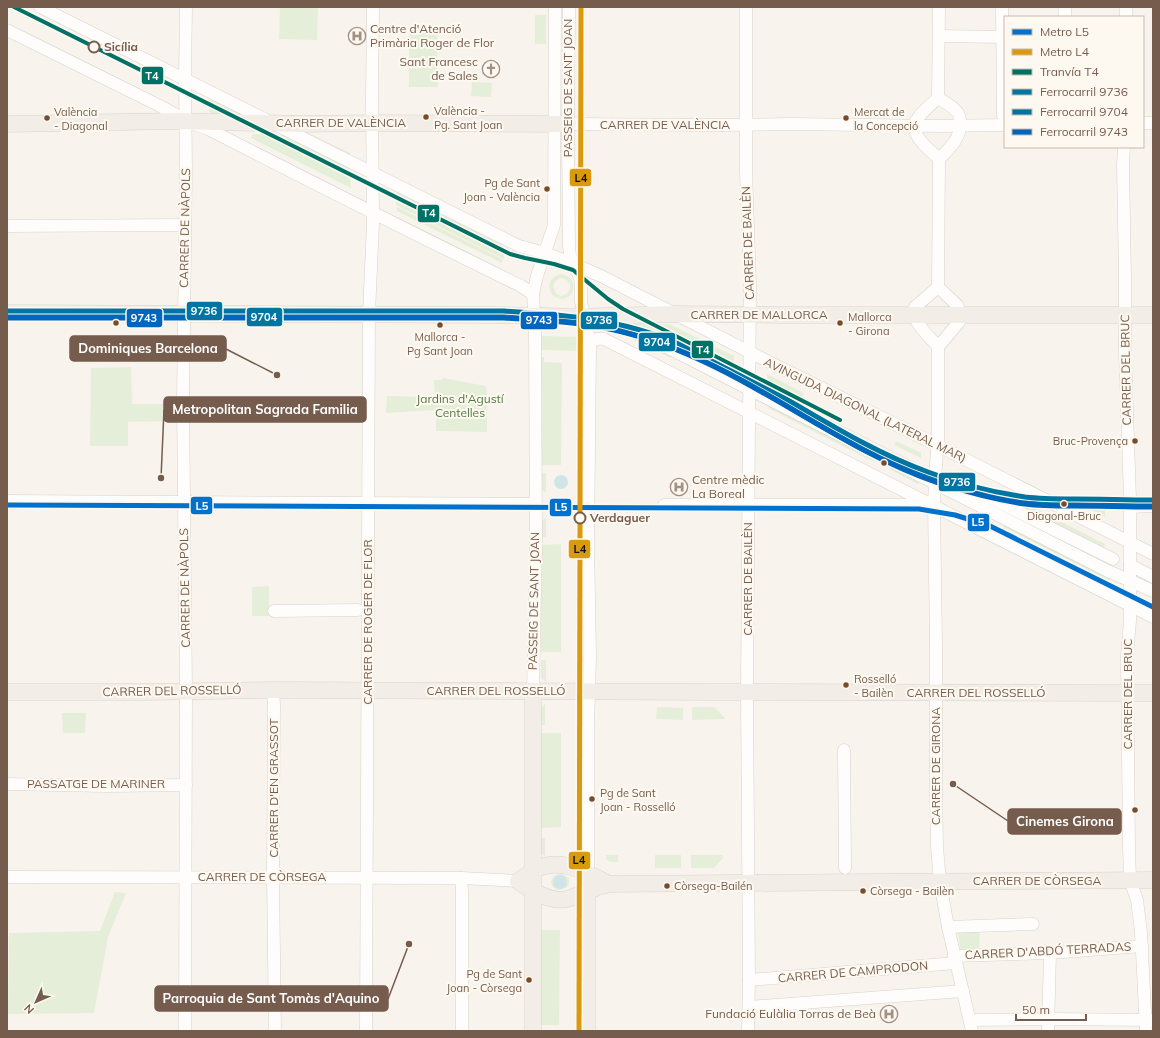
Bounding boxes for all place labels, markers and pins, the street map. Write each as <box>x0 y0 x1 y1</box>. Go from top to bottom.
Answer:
place label: Centre d'Atenció Primària Roger de Flor <box>370 21 495 50</box>
hospital icon: Centre d'Atenció Primària Roger de Flor <box>347 26 367 46</box>
place label: Sicília <box>104 39 138 54</box>
marker: Sicília <box>87 40 101 54</box>
place label: Sant Francesc de Sales <box>400 54 478 83</box>
church icon: Sant Francesc de Sales <box>481 59 501 79</box>
place label: València - Pg. Sant Joan <box>434 104 503 132</box>
place label: València - Diagonal <box>54 105 108 133</box>
place label: Mercat de la Concepció <box>854 105 918 133</box>
marker: València - Pg. Sant Joan <box>421 112 431 122</box>
marker: València - Diagonal <box>42 113 52 123</box>
marker: Mercat de la Concepció <box>841 113 851 123</box>
place label: Pg de Sant Joan - València <box>463 176 540 204</box>
marker: Pg de Sant Joan - València <box>542 184 552 194</box>
place label: Mallorca - Girona <box>848 310 891 338</box>
unlabelled marker <box>111 318 121 328</box>
marker: Mallorca - Girona <box>835 318 845 328</box>
marker: Mallorca - Pg Sant Joan <box>435 320 445 330</box>
place label: Mallorca - Pg Sant Joan <box>407 330 473 358</box>
callout: Dominiques Barcelona <box>70 336 226 361</box>
callout: Metropolitan Sagrada Familia <box>164 397 366 422</box>
place label: Bruc-Provença <box>1053 434 1128 448</box>
marker: Bruc-Provença <box>1130 436 1140 446</box>
unlabelled marker <box>879 458 889 468</box>
place label: Centre mèdic La Boreal <box>692 472 765 501</box>
hospital icon: Centre mèdic La Boreal <box>669 477 689 497</box>
marker: Diagonal-Bruc <box>1059 499 1069 509</box>
place label: Diagonal-Bruc <box>1027 509 1102 523</box>
place label: Verdaguer <box>589 510 650 525</box>
marker: Verdaguer <box>573 511 587 525</box>
place label: Rosselló - Bailèn <box>854 672 896 700</box>
marker: Rosselló - Bailèn <box>841 680 851 690</box>
place label: Pg de Sant Joan - Rosselló <box>600 786 676 814</box>
marker: Pg de Sant Joan - Rosselló <box>587 794 597 804</box>
unlabelled marker <box>1130 805 1140 815</box>
callout: Cinemes Girona <box>1008 809 1121 834</box>
place label: Còrsega-Bailén <box>674 879 753 893</box>
marker: Còrsega-Bailén <box>662 881 672 891</box>
place label: Còrsega - Bailèn <box>870 884 954 898</box>
marker: Còrsega - Bailèn <box>858 886 868 896</box>
place label: Pg de Sant Joan - Còrsega <box>447 967 522 995</box>
marker: Pg de Sant Joan - Còrsega <box>524 975 534 985</box>
callout: Parroquia de Sant Tomàs d'Aquino <box>155 986 388 1011</box>
hospital icon: Fundació Eulàlia Torras de Beà <box>879 1004 899 1024</box>
place label: Fundació Eulàlia Torras de Beà <box>705 1006 876 1021</box>

